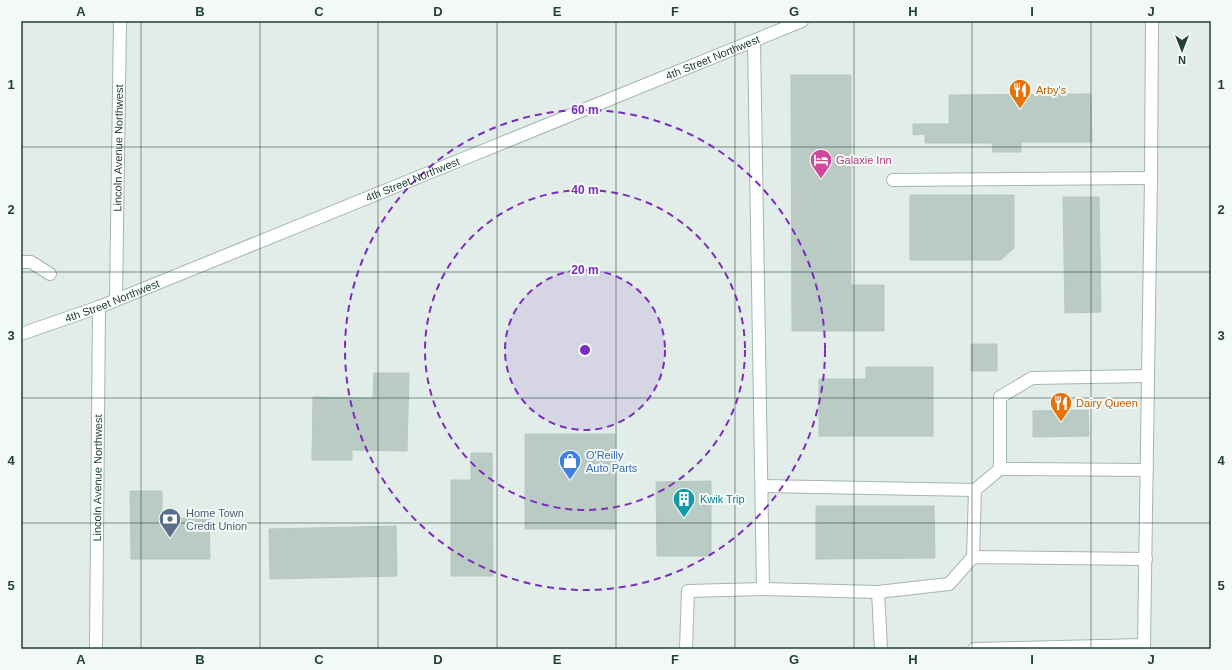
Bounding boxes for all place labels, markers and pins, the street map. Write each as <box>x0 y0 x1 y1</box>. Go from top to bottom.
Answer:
restaurant icon: Arby's <box>1007 77 1033 110</box>
place label: Arby's <box>1036 84 1067 96</box>
hotel icon: Galaxie Inn <box>808 147 834 180</box>
place label: Galaxie Inn <box>836 154 892 166</box>
centre of rings <box>578 343 592 357</box>
restaurant icon: Dairy Queen <box>1048 390 1074 423</box>
place label: Dairy Queen <box>1076 397 1138 409</box>
shop icon: O'Reilly Auto Parts <box>557 448 583 481</box>
place label: O'Reilly Auto Parts <box>586 449 638 474</box>
building icon: Kwik Trip <box>671 486 697 519</box>
place label: Kwik Trip <box>700 493 745 505</box>
bank icon: Home Town Credit Union <box>157 506 183 539</box>
place label: Home Town Credit Union <box>186 507 247 532</box>

